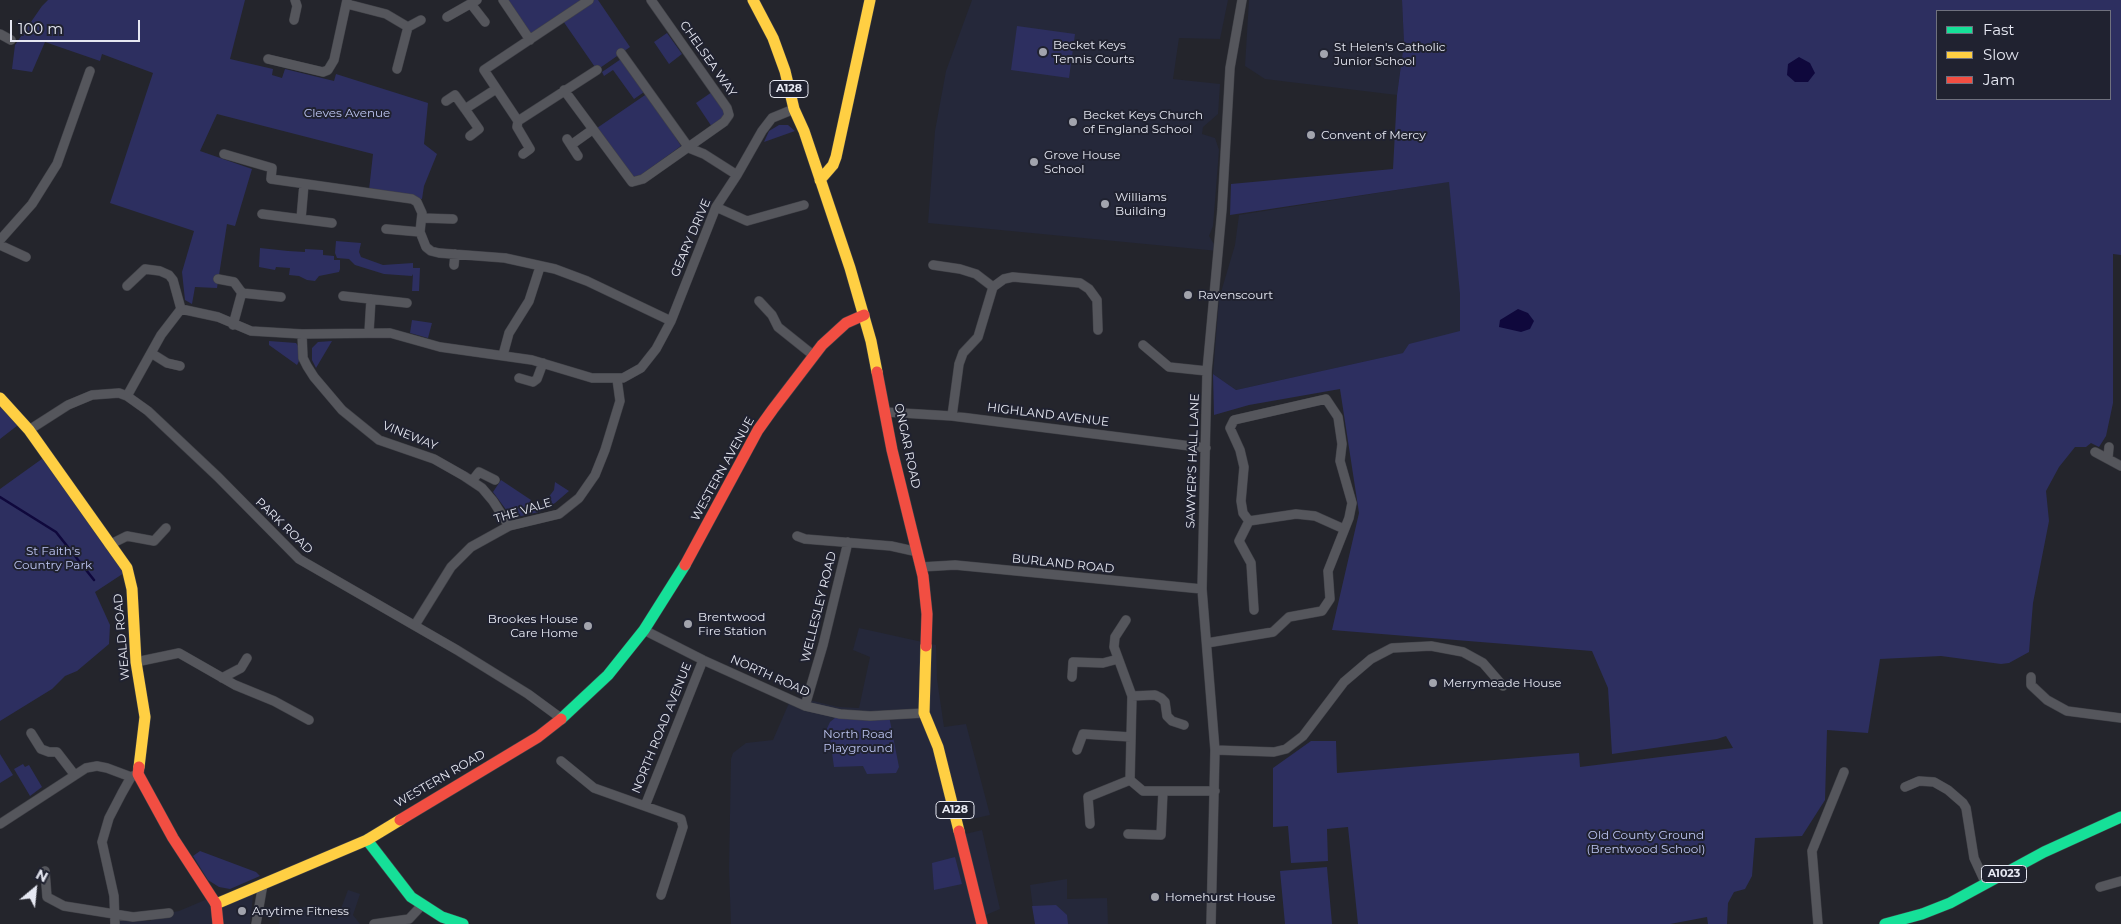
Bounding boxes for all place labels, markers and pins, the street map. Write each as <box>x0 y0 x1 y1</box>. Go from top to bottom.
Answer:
place label: Becket Keys Tennis Courts <box>1053 38 1134 66</box>
place label: St Helen's Catholic Junior School <box>1334 40 1446 68</box>
marker: Becket Keys Tennis Courts <box>1037 46 1049 58</box>
marker: St Helen's Catholic Junior School <box>1318 48 1330 60</box>
place label: Becket Keys Church of England School <box>1083 108 1203 136</box>
marker: Becket Keys Church of England School <box>1067 116 1079 128</box>
place label: Convent of Mercy <box>1321 128 1426 142</box>
marker: Convent of Mercy <box>1305 129 1317 141</box>
place label: Grove House School <box>1044 148 1120 176</box>
marker: Grove House School <box>1028 156 1040 168</box>
place label: Williams Building <box>1115 190 1167 218</box>
marker: Williams Building <box>1099 198 1111 210</box>
place label: Ravenscourt <box>1198 288 1273 302</box>
marker: Ravenscourt <box>1182 289 1194 301</box>
place label: Brentwood Fire Station <box>698 610 767 638</box>
place label: Brookes House Care Home <box>488 612 578 640</box>
marker: Brentwood Fire Station <box>682 618 694 630</box>
marker: Brookes House Care Home <box>582 620 594 632</box>
place label: Merrymeade House <box>1443 676 1562 690</box>
marker: Merrymeade House <box>1427 677 1439 689</box>
place label: Homehurst House <box>1165 890 1276 904</box>
marker: Homehurst House <box>1149 891 1161 903</box>
place label: Anytime Fitness <box>252 904 349 918</box>
marker: Anytime Fitness <box>236 905 248 917</box>

